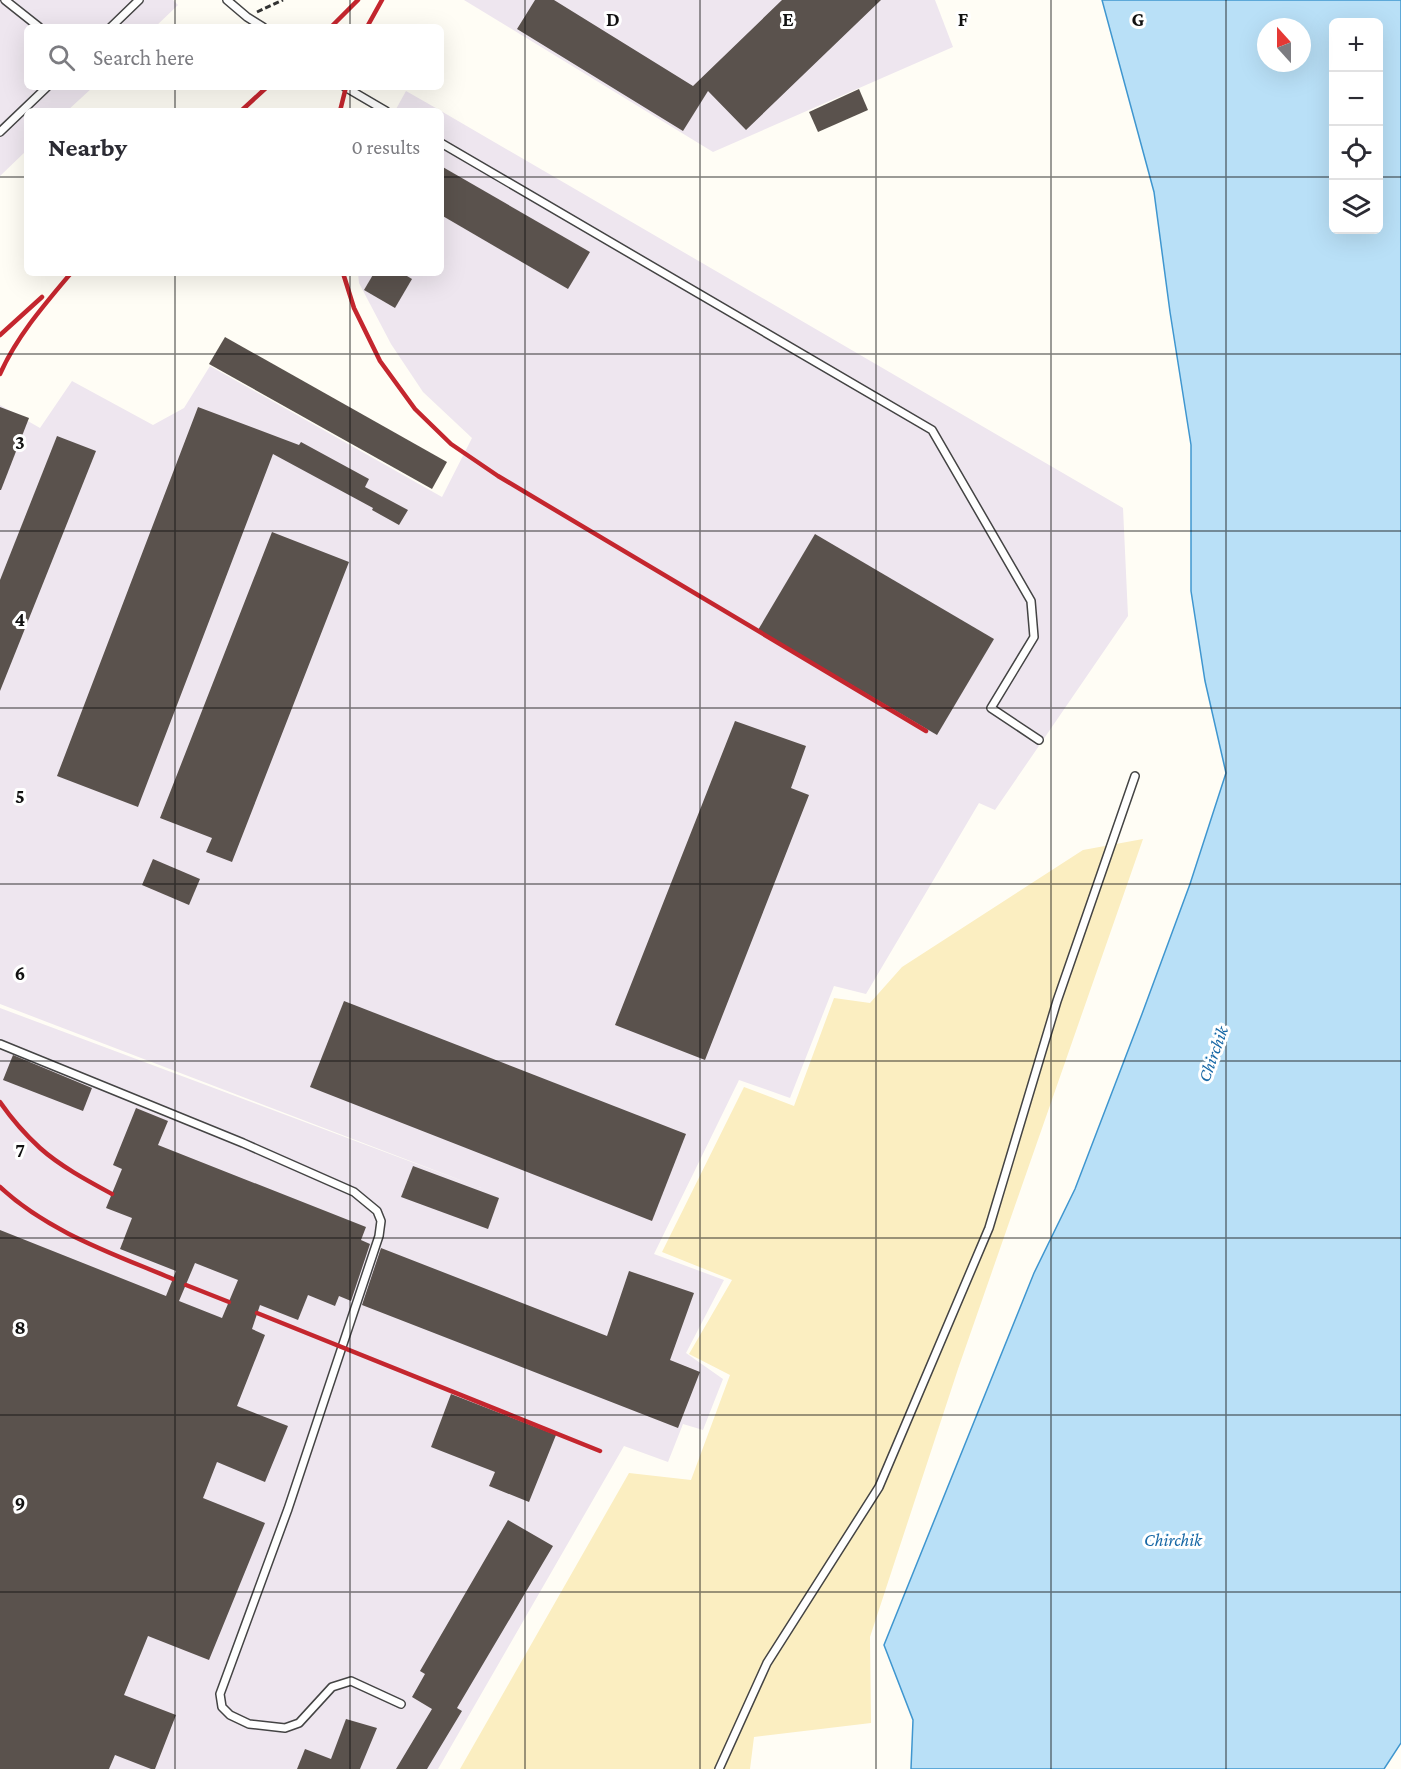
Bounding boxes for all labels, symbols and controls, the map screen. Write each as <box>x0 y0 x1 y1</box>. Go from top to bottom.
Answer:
text: D <box>606 8 620 30</box>
text: E <box>782 8 794 30</box>
text: F <box>958 8 969 30</box>
text: G <box>1132 8 1145 30</box>
north arrow <box>1257 18 1311 72</box>
map controls <box>1329 18 1383 234</box>
button: + <box>1329 18 1383 72</box>
search box <box>24 24 444 90</box>
icon: search <box>45 41 78 74</box>
text: Search here <box>93 45 194 70</box>
button: − <box>1329 72 1383 126</box>
button: locate <box>1329 126 1383 180</box>
text: Nearby <box>48 133 127 162</box>
text: 0 results <box>351 136 420 158</box>
button: layers <box>1329 180 1383 234</box>
text: 3 <box>15 431 25 453</box>
text: 4 <box>15 608 26 630</box>
text: 5 <box>15 785 25 807</box>
text: 6 <box>15 962 25 984</box>
water label: Chirchik <box>1194 1022 1233 1085</box>
text: 7 <box>15 1139 25 1161</box>
text: 8 <box>14 1316 26 1338</box>
text: 9 <box>15 1492 25 1514</box>
water label: Chirchik <box>1144 1530 1203 1550</box>

